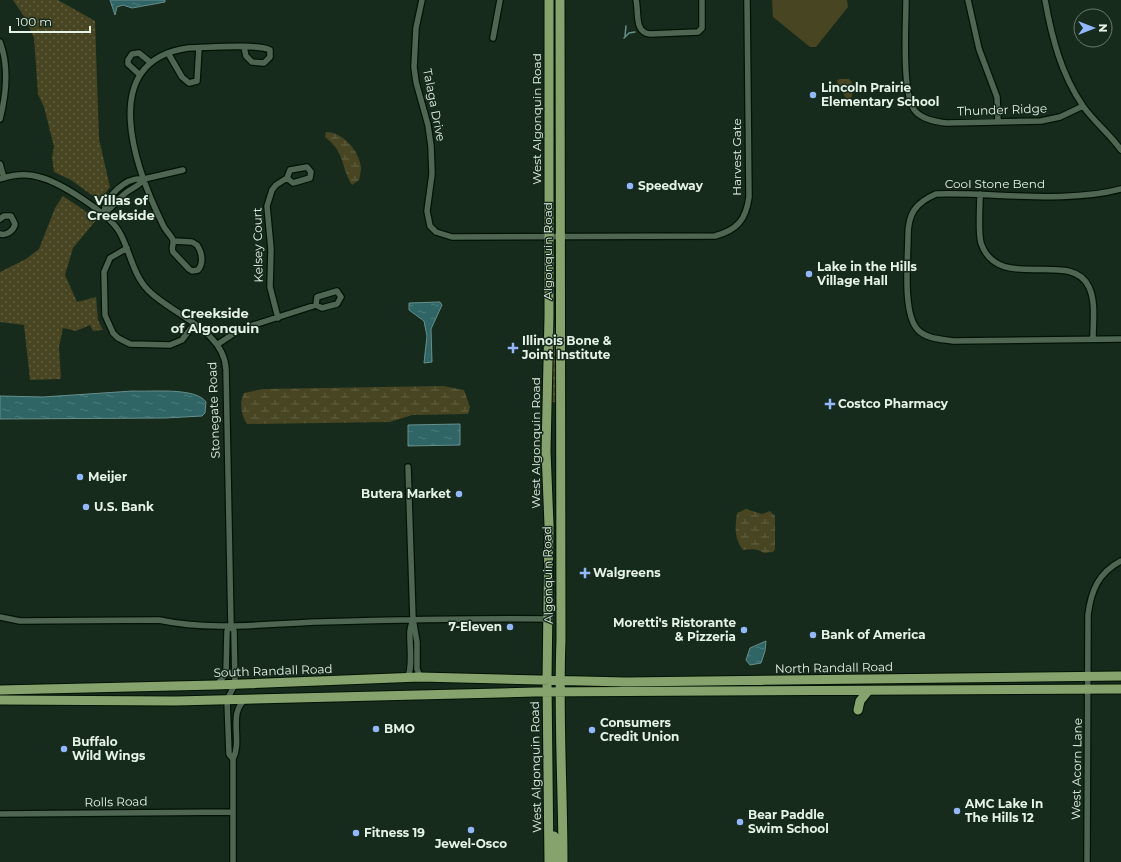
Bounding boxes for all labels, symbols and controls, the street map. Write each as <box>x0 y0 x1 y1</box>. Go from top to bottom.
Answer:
scale bar <box>10 8 90 34</box>
north arrow <box>1073 8 1113 48</box>
text: 100 m <box>16 14 52 29</box>
text: N <box>1096 24 1110 32</box>
street label: West Algonquin Road <box>529 53 544 185</box>
street label: Talaga Drive <box>420 67 449 143</box>
place label: Lincoln Prairie Elementary School <box>821 80 939 109</box>
marker: Lincoln Prairie Elementary School <box>808 90 818 100</box>
street label: Thunder Ridge <box>957 100 1047 119</box>
street label: Harvest Gate <box>729 118 744 196</box>
street label: Cool Stone Bend <box>945 176 1045 191</box>
place label: Speedway <box>638 178 704 193</box>
marker: Speedway <box>625 181 635 191</box>
district label: Villas of Creekside <box>87 192 155 223</box>
street label: Algonquin Road <box>540 202 555 300</box>
street label: Kelsey Court <box>249 207 266 283</box>
place label: Lake in the Hills Village Hall <box>816 259 918 288</box>
marker: Lake in the Hills Village Hall <box>804 269 814 279</box>
district label: Creekside of Algonquin <box>171 305 259 336</box>
place label: Illinois Bone & Joint Institute <box>521 333 612 362</box>
marker: Illinois Bone & Joint Institute <box>507 342 519 354</box>
street label: Stonegate Road <box>204 361 223 459</box>
street label: West Algonquin Road <box>528 377 543 509</box>
place label: Costco Pharmacy <box>838 396 949 411</box>
marker: Costco Pharmacy <box>825 399 835 409</box>
place label: Meijer <box>88 469 127 484</box>
marker: Meijer <box>75 472 85 482</box>
place label: Butera Market <box>361 486 452 501</box>
marker: Butera Market <box>454 489 464 499</box>
place label: U.S. Bank <box>94 499 154 514</box>
marker: U.S. Bank <box>81 502 91 512</box>
street label: Algonquin Road <box>539 526 556 624</box>
place label: Walgreens <box>593 565 661 580</box>
marker: Walgreens <box>580 568 590 578</box>
place label: Moretti's Ristorante & Pizzeria <box>613 615 736 644</box>
place label: 7-Eleven <box>449 619 502 634</box>
marker: 7-Eleven <box>505 622 515 632</box>
marker: Moretti's Ristorante & Pizzeria <box>739 625 749 635</box>
place label: Bank of America <box>821 627 926 642</box>
marker: Bank of America <box>808 630 818 640</box>
street label: North Randall Road <box>775 659 893 676</box>
street label: South Randall Road <box>213 661 333 680</box>
street label: West Algonquin Road <box>527 701 544 833</box>
place label: Consumers Credit Union <box>600 715 679 744</box>
street label: West Acorn Lane <box>1068 718 1085 820</box>
place label: BMO <box>384 721 415 736</box>
marker: BMO <box>371 724 381 734</box>
marker: Consumers Credit Union <box>587 725 597 735</box>
place label: Buffalo Wild Wings <box>72 734 146 763</box>
marker: Buffalo Wild Wings <box>59 744 69 754</box>
street label: Rolls Road <box>84 793 148 810</box>
place label: AMC Lake In The Hills 12 <box>964 796 1043 825</box>
marker: AMC Lake In The Hills 12 <box>952 806 962 816</box>
place label: Bear Paddle Swim School <box>748 807 829 836</box>
marker: Bear Paddle Swim School <box>735 817 745 827</box>
place label: Fitness 19 <box>364 825 425 840</box>
marker: Jewel-Osco <box>466 825 476 835</box>
marker: Fitness 19 <box>351 828 361 838</box>
place label: Jewel-Osco <box>434 836 507 851</box>

